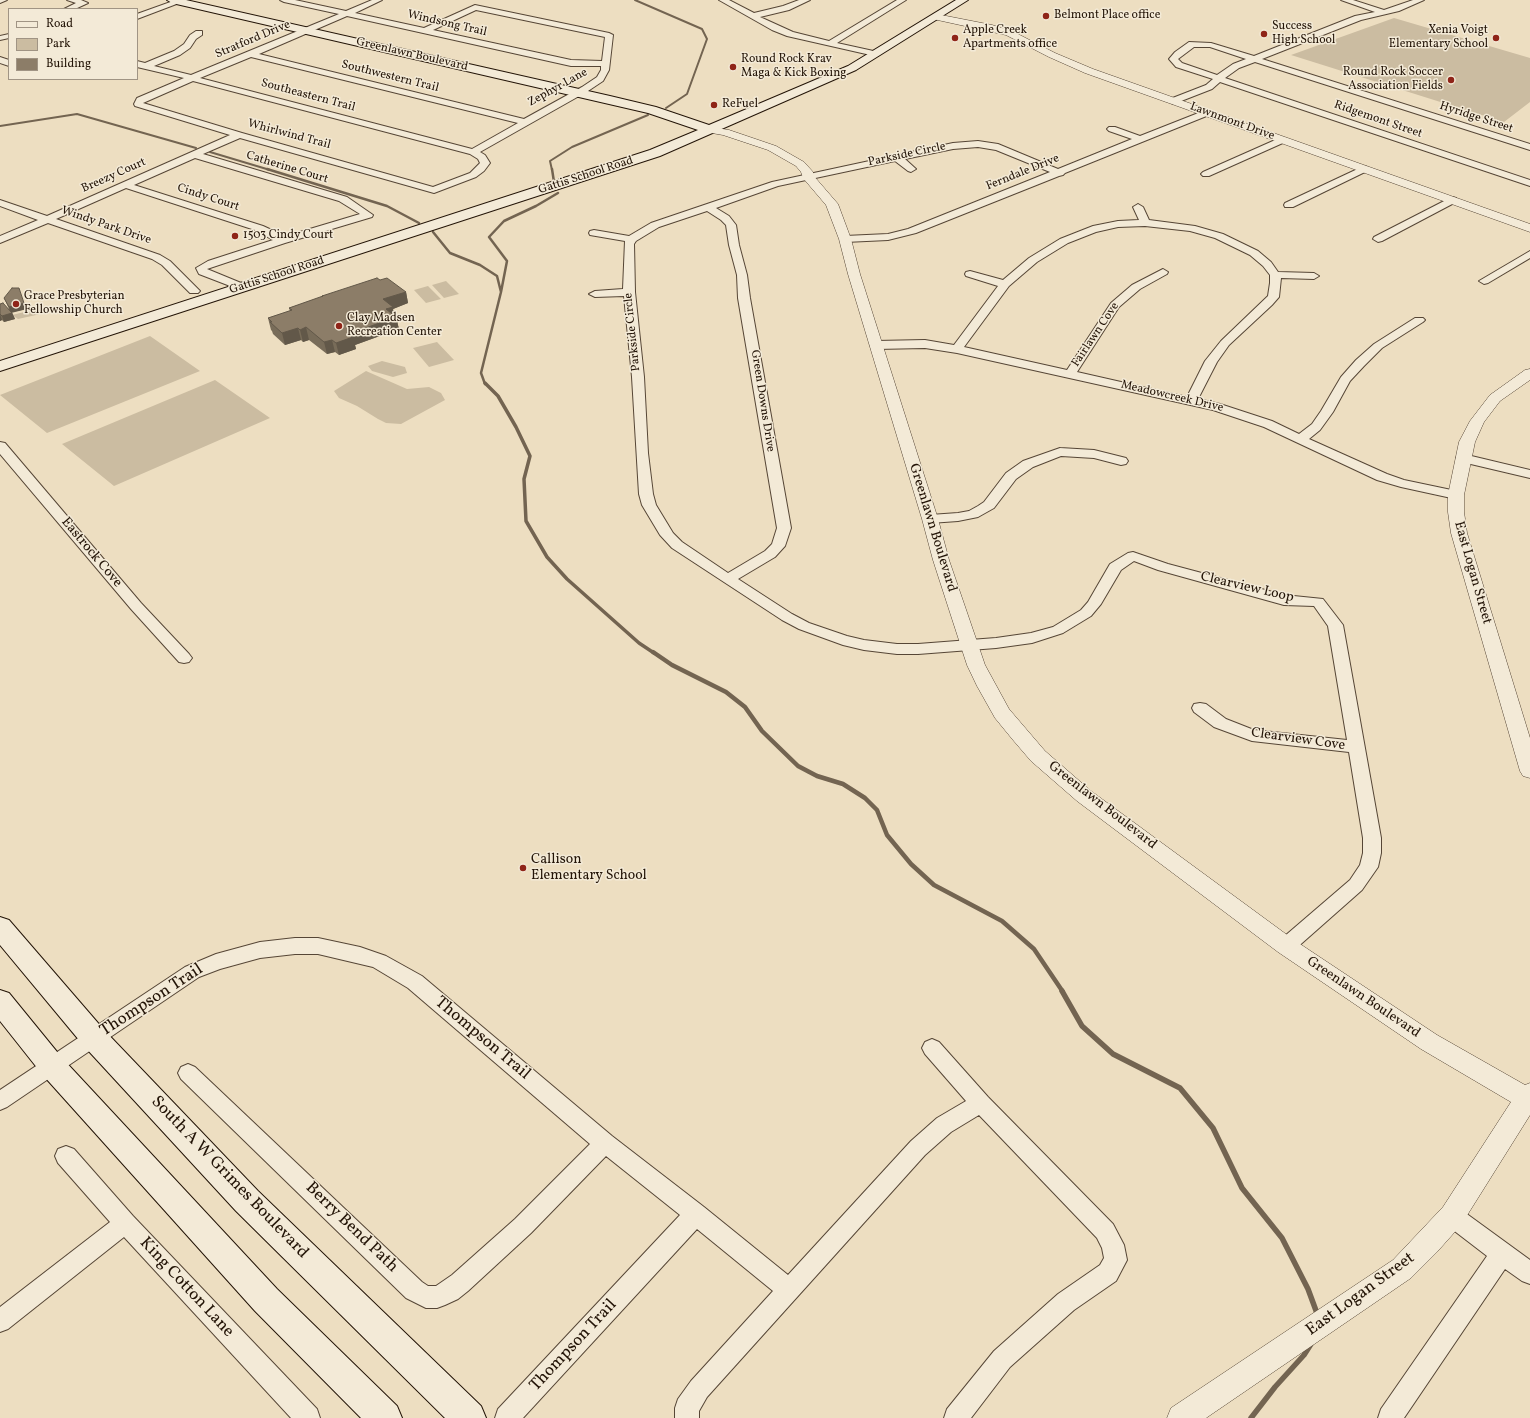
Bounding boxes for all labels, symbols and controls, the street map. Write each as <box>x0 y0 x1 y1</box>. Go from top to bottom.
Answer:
legend <box>8 8 138 80</box>
street label: Windsong Trail <box>406 8 488 40</box>
place label: Belmont Place office <box>1054 9 1160 23</box>
marker: Belmont Place office <box>1041 11 1051 21</box>
text: Road <box>46 16 73 32</box>
street label: Stratford Drive <box>213 18 293 62</box>
place label: Success High School <box>1272 20 1335 48</box>
place label: Apple Creek Apartments office <box>963 24 1057 52</box>
place label: Xenia Voigt Elementary School <box>1389 24 1488 52</box>
marker: Success High School <box>1259 29 1269 39</box>
marker: Apple Creek Apartments office <box>950 33 960 43</box>
marker: Xenia Voigt Elementary School <box>1491 33 1501 43</box>
street label: Greenlawn Boulevard <box>355 35 469 75</box>
text: Park <box>46 36 71 52</box>
place label: Round Rock Krav Maga & Kick Boxing <box>741 53 846 81</box>
text: Building <box>46 56 91 72</box>
street label: Southwestern Trail <box>340 58 440 96</box>
marker: Round Rock Krav Maga & Kick Boxing <box>728 62 738 72</box>
street label: Zephyr Lane <box>526 66 590 110</box>
place label: Round Rock Soccer Association Fields <box>1343 66 1443 94</box>
marker: Round Rock Soccer Association Fields <box>1446 75 1456 85</box>
street label: Southeastern Trail <box>259 76 357 116</box>
place label: ReFuel <box>722 98 758 112</box>
street label: Ridgemont Street <box>1332 98 1424 142</box>
street label: Hyridge Street <box>1437 99 1515 137</box>
marker: ReFuel <box>709 100 719 110</box>
street label: Lawnmont Drive <box>1188 100 1276 144</box>
street label: Whirlwind Trail <box>246 117 332 153</box>
street label: Parkside Circle <box>867 140 947 170</box>
street label: Catherine Court <box>244 149 330 187</box>
street label: Ferndale Drive <box>984 152 1062 194</box>
street label: Gattis School Road <box>537 154 635 198</box>
street label: Breezy Court <box>80 155 148 197</box>
street label: Cindy Court <box>175 181 241 215</box>
street label: Windy Park Drive <box>59 204 153 248</box>
place label: 1503 Cindy Court <box>243 229 333 243</box>
marker: 1503 Cindy Court <box>230 231 240 241</box>
street label: Gattis School Road <box>228 254 326 298</box>
place label: Grace Presbyterian Fellowship Church <box>24 290 125 318</box>
street label: Parkside Circle <box>622 292 644 372</box>
marker: Grace Presbyterian Fellowship Church <box>11 299 21 309</box>
street label: Fairlawn Cove <box>1069 300 1123 370</box>
place label: Clay Madsen Recreation Center <box>347 312 442 340</box>
marker: Clay Madsen Recreation Center <box>334 321 344 331</box>
street label: Green Downs Drive <box>747 349 777 453</box>
street label: Meadowcreek Drive <box>1119 378 1225 416</box>
street label: Greenlawn Boulevard <box>904 462 960 594</box>
street label: Eastrock Cove <box>57 515 125 591</box>
street label: East Logan Street <box>1449 520 1495 626</box>
street label: Clearview Loop <box>1199 569 1295 607</box>
street label: Clearview Cove <box>1250 725 1346 755</box>
street label: Greenlawn Boulevard <box>1044 758 1160 854</box>
place label: Callison Elementary School <box>531 852 647 884</box>
marker: Callison Elementary School <box>518 863 528 873</box>
street label: Greenlawn Boulevard <box>1303 954 1423 1042</box>
street label: Thompson Trail <box>97 960 207 1042</box>
street label: Thompson Trail <box>430 993 534 1085</box>
street label: South A W Grimes Boulevard <box>146 1092 312 1264</box>
street label: Berry Bend Path <box>300 1178 402 1278</box>
street label: King Cotton Lane <box>134 1234 238 1342</box>
street label: East Logan Street <box>1303 1249 1419 1341</box>
street label: Thompson Trail <box>526 1296 622 1396</box>

